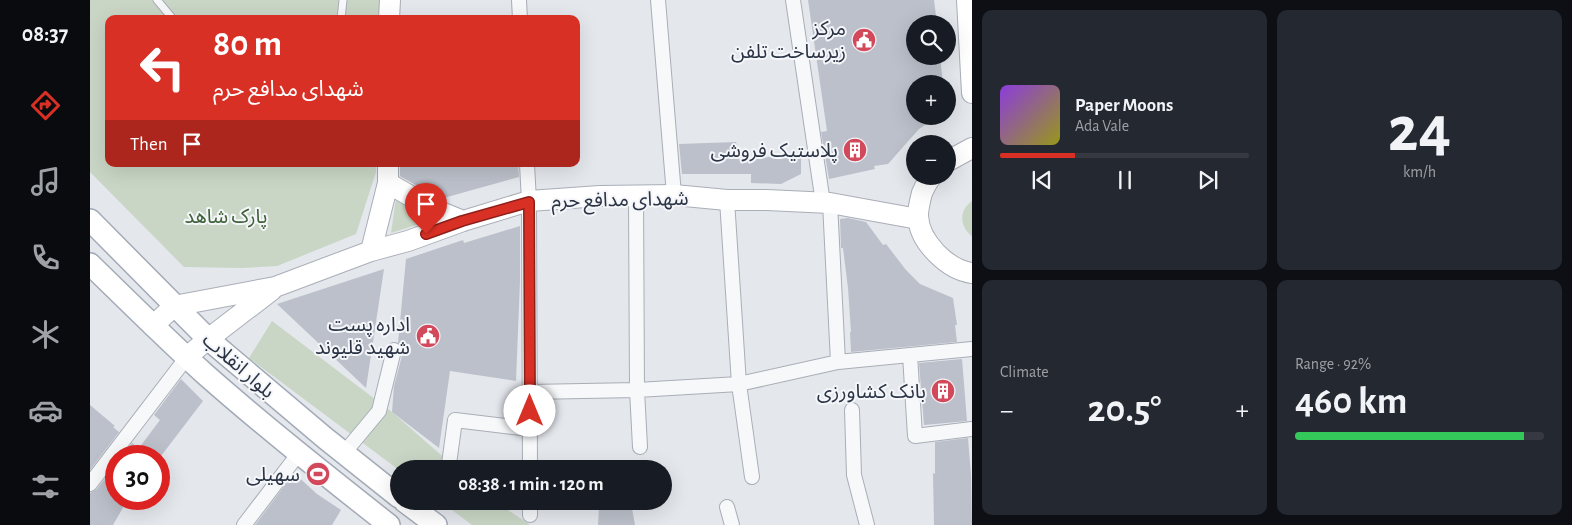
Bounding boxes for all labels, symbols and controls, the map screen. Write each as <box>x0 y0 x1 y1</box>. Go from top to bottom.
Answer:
map controls <box>906 15 956 185</box>
button: search <box>906 15 956 65</box>
place label: مرکز زیرساخت تلفن <box>731 19 846 63</box>
text: 08:37 <box>22 23 68 45</box>
text: 80 m <box>213 27 282 62</box>
public building icon: مرکز زیرساخت تلفن <box>851 27 877 53</box>
icon: left <box>130 35 195 100</box>
button: + <box>906 75 956 125</box>
text: شهدای مدافع حرم <box>213 78 364 100</box>
icon: directions <box>28 88 63 123</box>
text: Paper Moons <box>1075 96 1173 115</box>
text: 24 <box>1388 98 1451 163</box>
text: Ada Vale <box>1075 118 1129 134</box>
icon: arrive <box>178 130 206 158</box>
text: Then <box>130 135 168 154</box>
button: − <box>906 135 956 185</box>
building icon: پلاستیک فروشی <box>842 137 868 163</box>
place label: پلاستیک فروشی <box>710 141 838 163</box>
icon: music <box>28 164 63 199</box>
text: km/h <box>1403 164 1436 180</box>
icon: previous <box>1028 166 1056 194</box>
icon: pause <box>1111 166 1139 194</box>
icon: next <box>1194 166 1222 194</box>
pin <box>405 183 447 234</box>
street label: شهدای مدافع حرم <box>551 189 689 215</box>
icon: arrive <box>412 190 440 218</box>
park label: پارک شاهد <box>185 207 267 229</box>
icon: phone <box>28 240 63 275</box>
place label: اداره پست شهید قلیوند <box>315 315 410 359</box>
icon: climate <box>28 317 63 352</box>
public building icon: اداره پست شهید قلیوند <box>415 323 441 349</box>
street label: بلوار انقلاب <box>198 329 278 403</box>
text: Range · 92% <box>1295 356 1371 372</box>
text: Climate <box>1000 364 1049 380</box>
building icon: بانک کشاورزی <box>930 378 956 404</box>
place label: بانک کشاورزی <box>817 382 926 403</box>
text: 460 km <box>1295 383 1407 421</box>
position arrow <box>503 384 555 436</box>
text: 20.5° <box>1088 391 1161 429</box>
icon: car <box>28 393 63 428</box>
text: − <box>1000 397 1013 425</box>
text: + <box>1236 397 1249 425</box>
speed limit sign: 30 <box>105 445 170 510</box>
sports icon: سهیلی <box>305 461 331 487</box>
place label: سهیلی <box>246 465 300 486</box>
icon: filters <box>28 469 63 504</box>
text: 08:38 · 1 min · 120 m <box>458 475 604 494</box>

